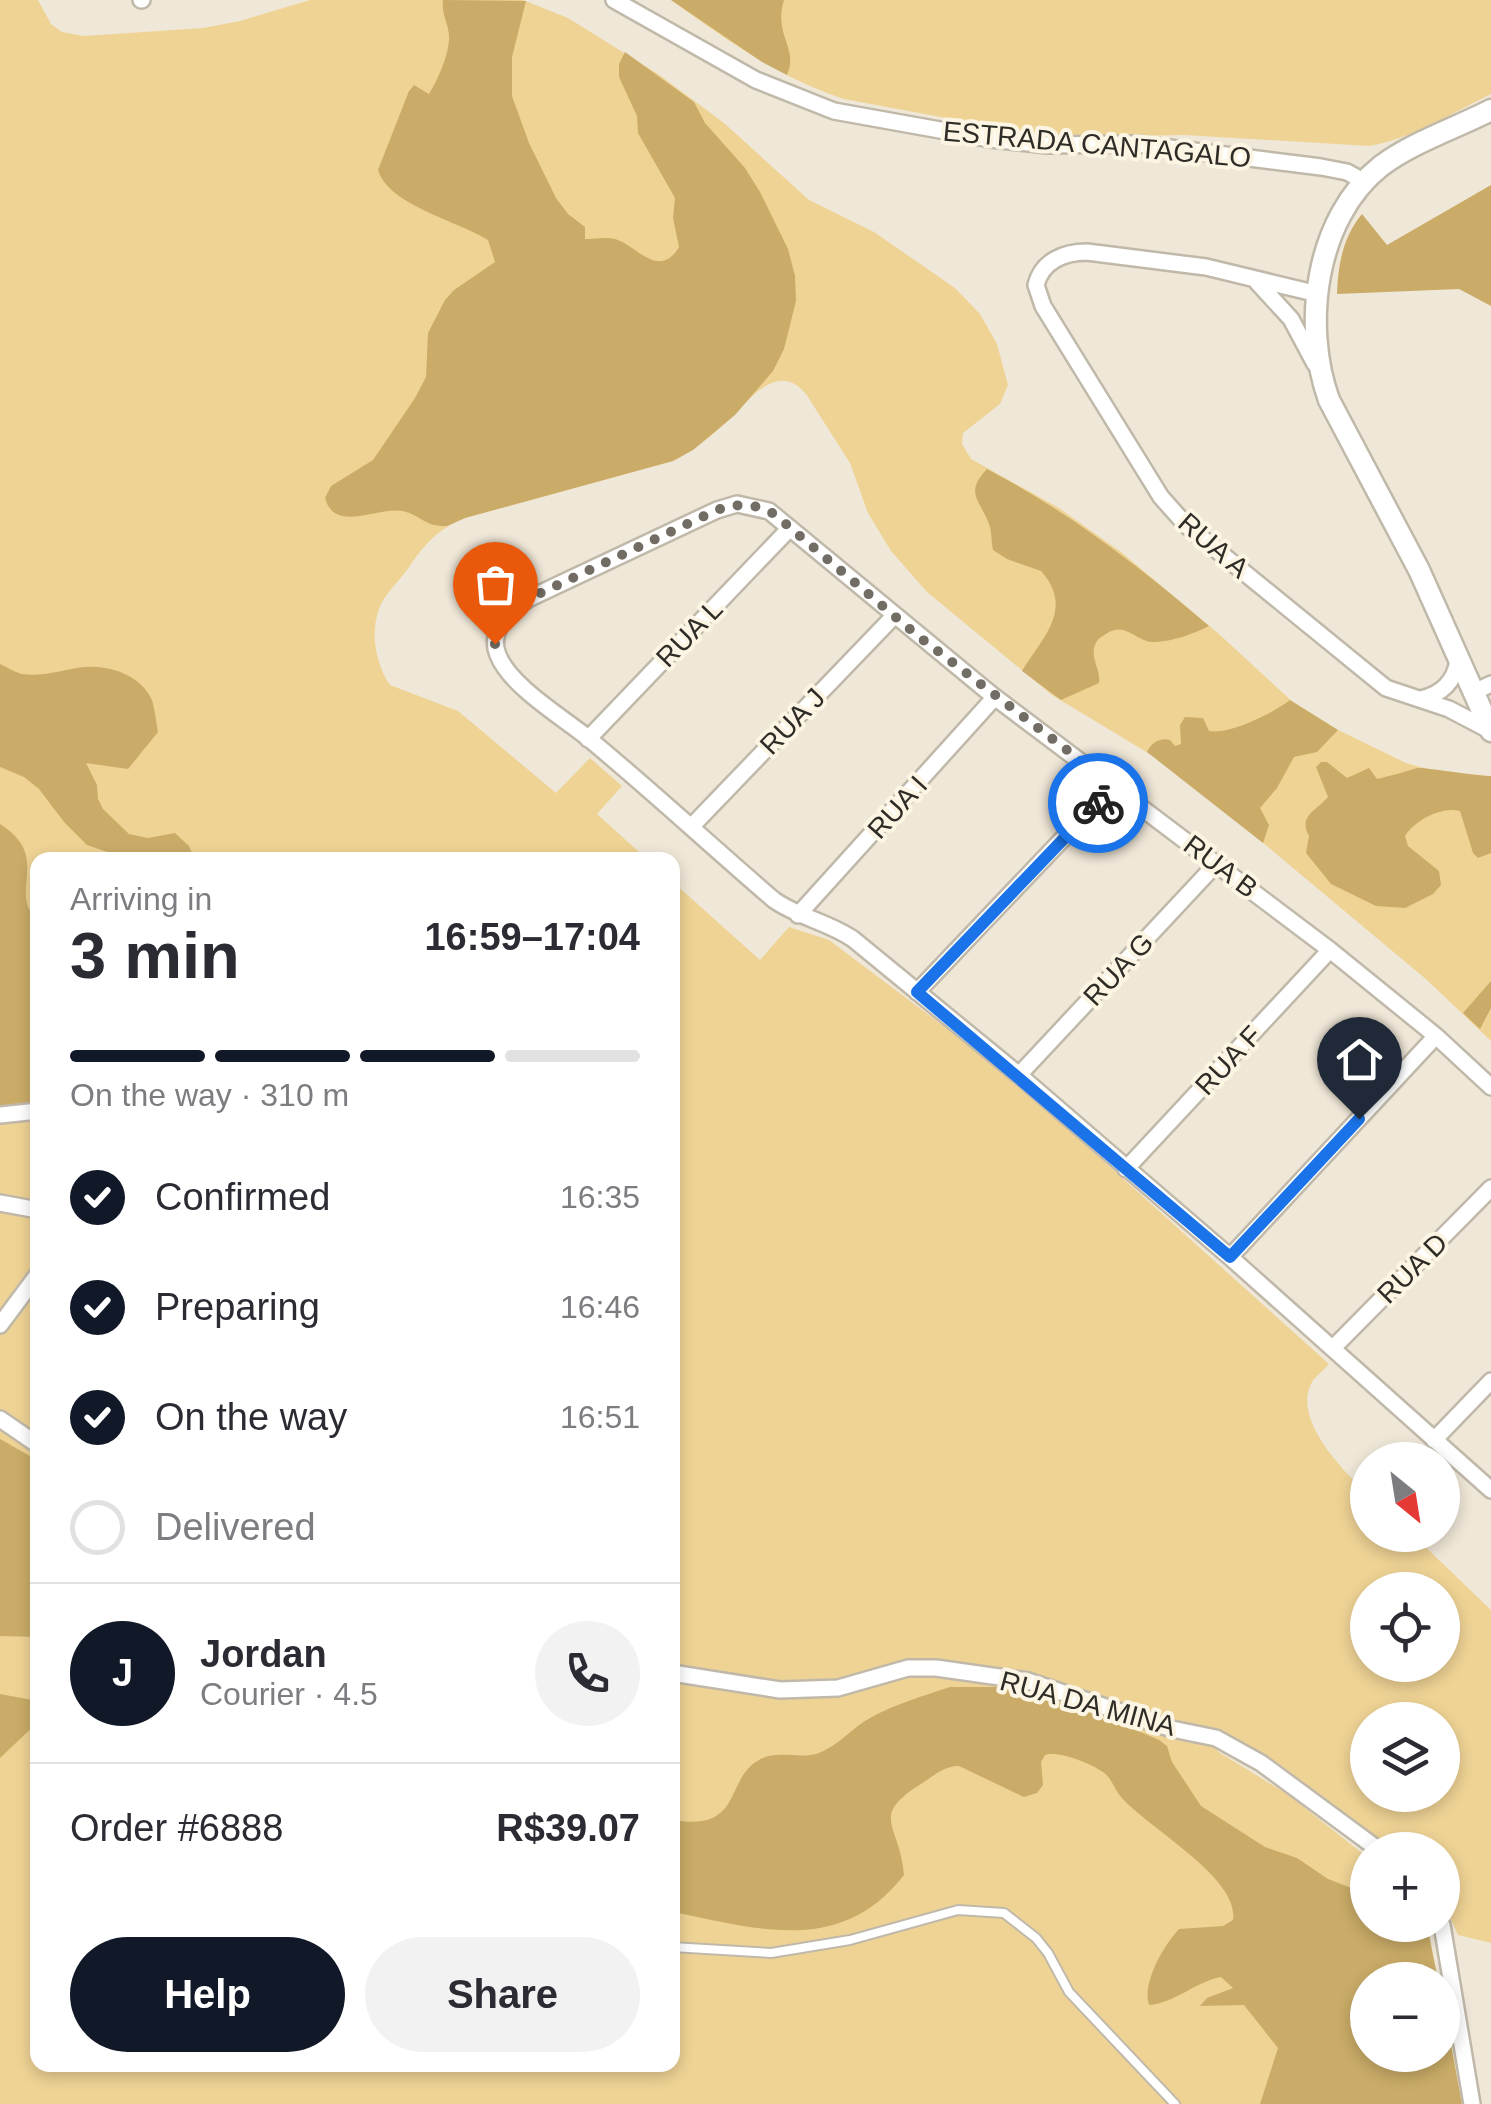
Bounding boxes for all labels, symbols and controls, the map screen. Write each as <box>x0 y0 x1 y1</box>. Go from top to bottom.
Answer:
street label: ESTRADA CANTAGALO <box>942 116 1252 173</box>
street label: RUA A <box>1172 507 1255 584</box>
pin <box>453 542 538 645</box>
icon: bag <box>468 557 523 612</box>
street label: RUA L <box>650 593 729 673</box>
street label: RUA J <box>754 682 831 761</box>
courier <box>1048 753 1148 853</box>
street label: RUA I <box>861 770 933 845</box>
icon: bike <box>1071 776 1126 831</box>
street label: RUA B <box>1178 829 1264 904</box>
text: Arriving in <box>70 881 212 917</box>
text: 16:59–17:04 <box>424 916 640 958</box>
text: 3 min <box>70 919 240 992</box>
street label: RUA G <box>1077 927 1159 1012</box>
pin <box>1317 1017 1402 1120</box>
street label: RUA F <box>1189 1020 1268 1101</box>
icon: home <box>1332 1032 1387 1087</box>
text: On the way · 310 m <box>70 1077 349 1113</box>
icon: check <box>70 1170 125 1225</box>
text: Confirmed <box>155 1176 330 1218</box>
text: 16:35 <box>560 1179 640 1215</box>
street label: RUA D <box>1371 1227 1454 1310</box>
icon: check <box>70 1280 125 1335</box>
text: Preparing <box>155 1286 320 1328</box>
text: 16:46 <box>560 1289 640 1325</box>
icon: check <box>70 1390 125 1445</box>
text: On the way <box>155 1396 347 1438</box>
text: 16:51 <box>560 1399 640 1435</box>
north arrow <box>1350 1442 1460 1552</box>
map controls <box>1350 1442 1460 2072</box>
text: Delivered <box>155 1506 316 1548</box>
button: locate <box>1350 1572 1460 1682</box>
button: phone <box>535 1621 640 1726</box>
text: Jordan <box>200 1633 327 1675</box>
text: J <box>112 1652 133 1694</box>
street label: RUA DA MINA <box>997 1665 1179 1742</box>
text: Courier · 4.5 <box>200 1676 378 1712</box>
button: layers <box>1350 1702 1460 1812</box>
text: Order #6888 <box>70 1807 283 1849</box>
text: R$39.07 <box>496 1807 640 1849</box>
button: + <box>1350 1832 1460 1942</box>
button: Help <box>70 1937 345 2052</box>
button: Share <box>365 1937 640 2052</box>
button: − <box>1350 1962 1460 2072</box>

